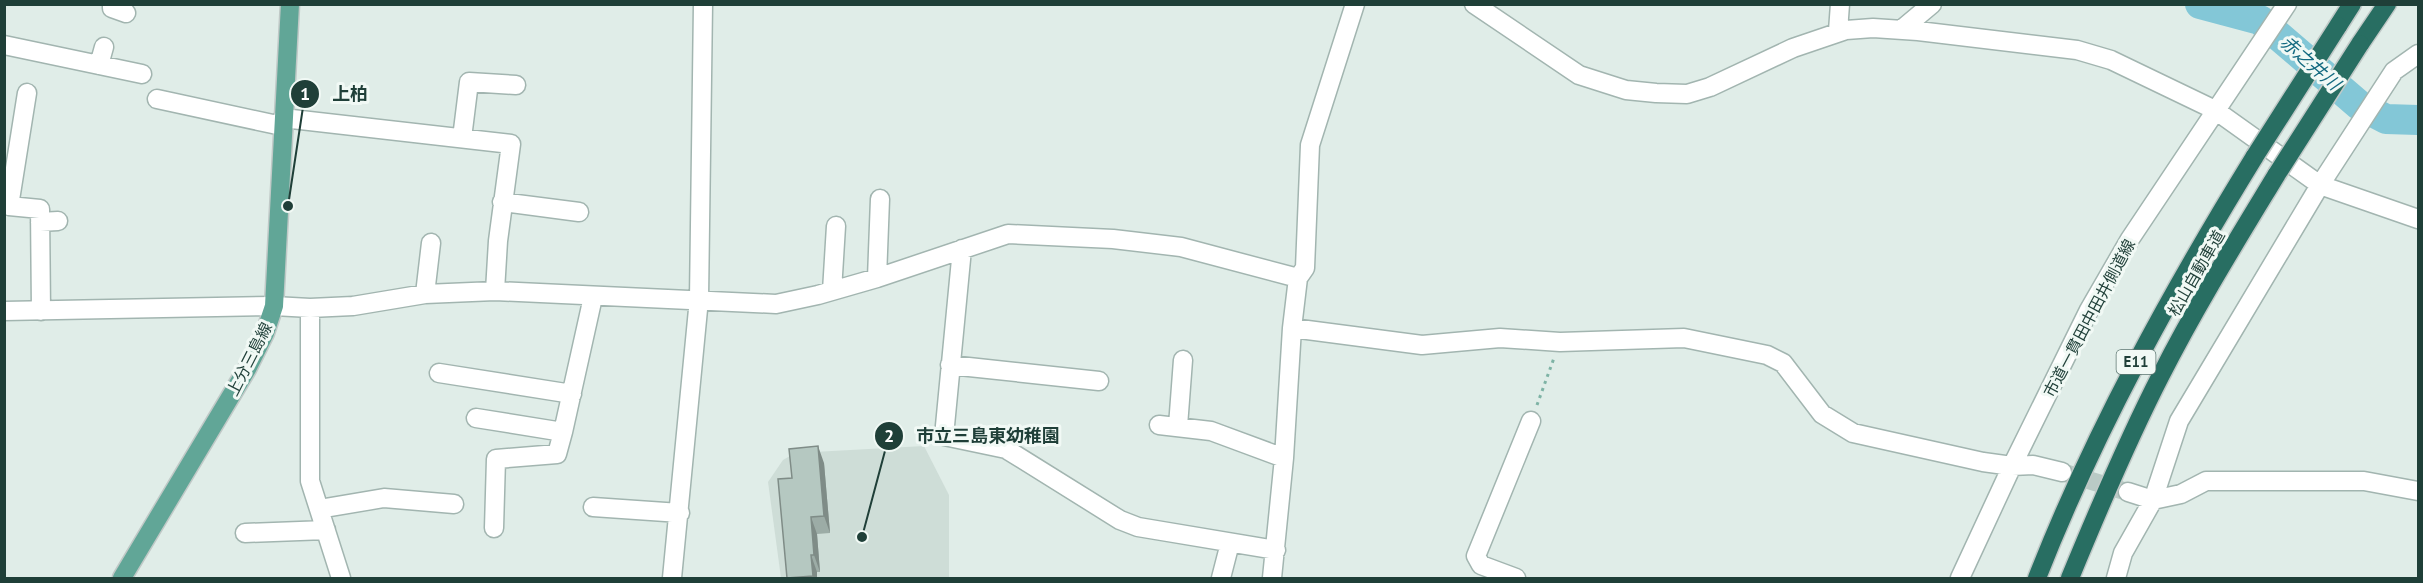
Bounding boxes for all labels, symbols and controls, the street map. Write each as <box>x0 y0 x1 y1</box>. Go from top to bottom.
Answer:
water label: 赤之井川 <box>2276 30 2347 96</box>
callout: 上柏 <box>290 76 380 112</box>
text: 1 <box>300 82 310 105</box>
text: 上柏 <box>332 82 368 105</box>
street label: 松山自動車道 <box>2163 226 2229 320</box>
street label: 市道一貫田中田井側道線 <box>2039 236 2139 400</box>
street label: 上分三島線 <box>222 319 276 399</box>
road number: E11 <box>2116 350 2156 374</box>
callout: 市立三島東幼稚園 <box>874 418 1072 454</box>
text: 2 <box>884 424 894 447</box>
text: 市立三島東幼稚園 <box>916 424 1060 447</box>

